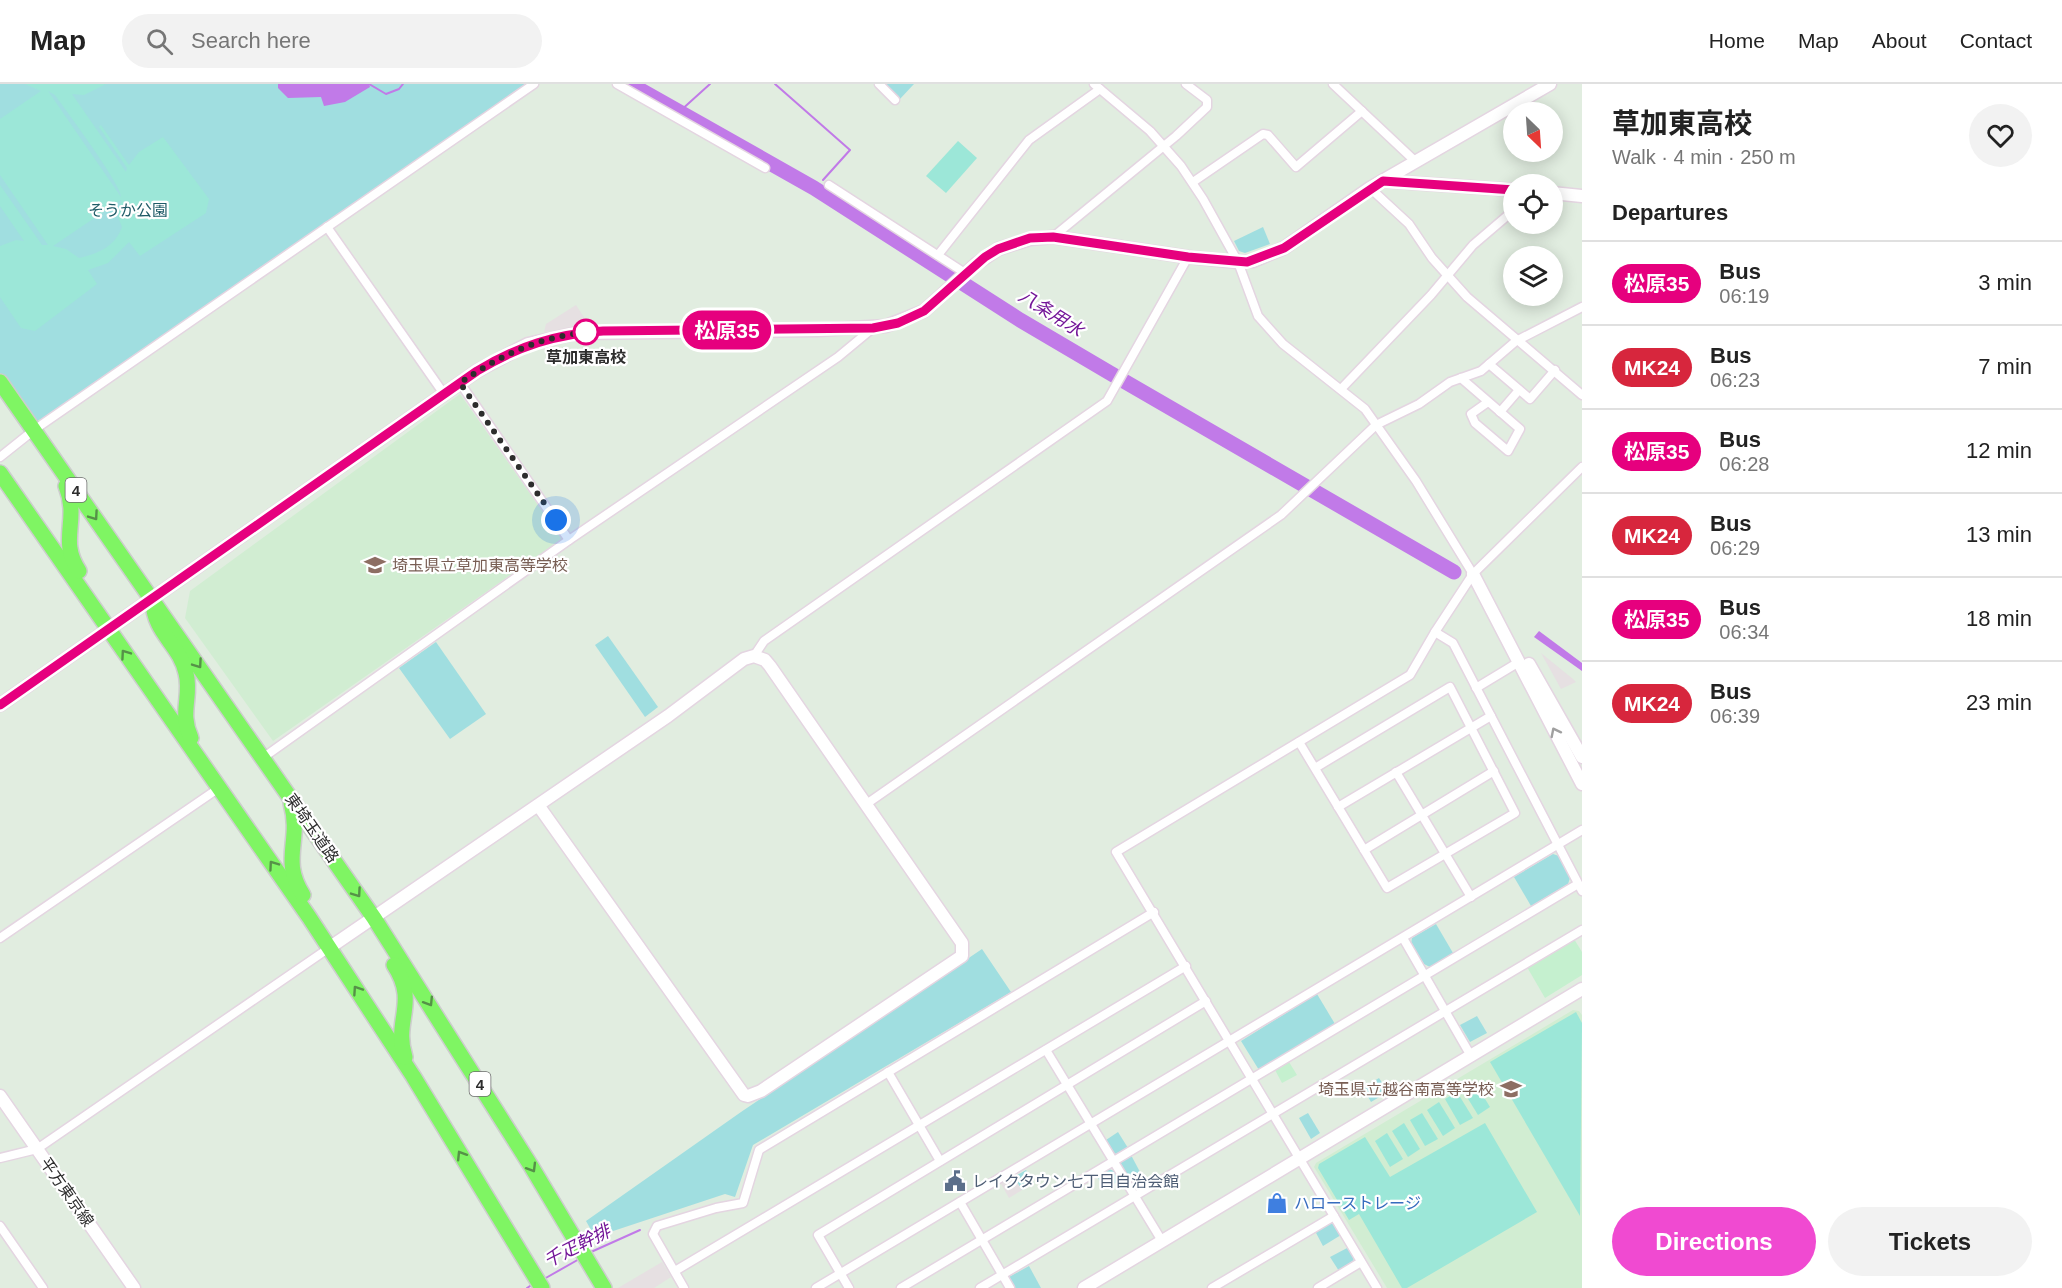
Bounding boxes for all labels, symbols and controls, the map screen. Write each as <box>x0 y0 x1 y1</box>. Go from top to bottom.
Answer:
search box <box>122 14 542 68</box>
text: Map <box>30 25 86 56</box>
icon: search <box>143 25 176 58</box>
text: Search here <box>191 28 311 53</box>
text: Home <box>1709 29 1765 52</box>
text: Map <box>1798 29 1839 52</box>
text: About <box>1872 29 1927 52</box>
text: Contact <box>1960 29 2032 52</box>
north arrow <box>1503 102 1563 162</box>
map controls <box>1503 102 1563 306</box>
button: heart <box>1969 104 2032 167</box>
text: 草加東高校 <box>1612 108 1752 139</box>
text: Walk · 4 min · 250 m <box>1612 146 1796 168</box>
button: locate <box>1503 174 1563 234</box>
text: Departures <box>1612 200 1728 225</box>
park label: そうか公園 <box>88 202 168 219</box>
button: layers <box>1503 246 1563 306</box>
text: Bus <box>1719 259 1761 284</box>
text: 3 min <box>1978 270 2032 295</box>
text: 松原35 <box>1624 272 1689 295</box>
water label: 八条用水 <box>1015 285 1089 342</box>
text: 06:19 <box>1719 285 1769 307</box>
line badge: 松原35 <box>685 310 769 350</box>
marker: 草加東高校 <box>573 319 599 345</box>
text: 松原35 <box>694 319 760 342</box>
text: Bus <box>1710 343 1752 368</box>
place label: 草加東高校 <box>546 349 626 366</box>
text: 7 min <box>1978 354 2032 379</box>
text: MK24 <box>1624 356 1680 379</box>
text: 06:23 <box>1710 369 1760 391</box>
text: Bus <box>1719 427 1761 452</box>
text: 12 min <box>1966 438 2032 463</box>
text: 松原35 <box>1624 440 1689 463</box>
text: 06:28 <box>1719 453 1769 475</box>
road number: 4 <box>66 478 86 502</box>
your location <box>541 505 571 535</box>
one-way arrow <box>87 509 98 520</box>
text: Bus <box>1710 511 1752 536</box>
text: 13 min <box>1966 522 2032 547</box>
text: MK24 <box>1624 524 1680 547</box>
text: 06:29 <box>1710 537 1760 559</box>
school or university icon: 埼玉県立草加東高等学校 <box>363 553 387 577</box>
place label: 埼玉県立草加東高等学校 <box>392 557 568 574</box>
text: Bus <box>1719 595 1761 620</box>
text: 18 min <box>1966 606 2032 631</box>
text: 松原35 <box>1624 608 1689 631</box>
text: 06:34 <box>1719 621 1769 643</box>
one-way arrow <box>121 649 132 660</box>
one-way arrow <box>191 657 202 668</box>
text: Bus <box>1710 679 1752 704</box>
text: 23 min <box>1966 690 2032 715</box>
text: MK24 <box>1624 692 1680 715</box>
text: 06:39 <box>1710 705 1760 727</box>
one-way arrow <box>1551 727 1562 738</box>
street label: 東埼玉道路 <box>282 790 342 866</box>
one-way arrow <box>269 861 280 872</box>
one-way arrow <box>350 886 361 897</box>
one-way arrow <box>353 986 364 997</box>
one-way arrow <box>421 996 432 1007</box>
road number: 4 <box>470 1072 490 1096</box>
school or university icon: 埼玉県立越谷南高等学校 <box>1499 1077 1523 1101</box>
place label: 埼玉県立越谷南高等学校 <box>1318 1081 1494 1098</box>
one-way arrow <box>457 1151 469 1161</box>
street label: 平方東京線 <box>37 1154 97 1230</box>
one-way arrow <box>524 1162 536 1172</box>
public building icon: レイクタウン七丁目自治会館 <box>943 1169 967 1193</box>
place label: レイクタウン七丁目自治会館 <box>972 1173 1179 1190</box>
shop icon: ハローストレージ <box>1265 1191 1289 1215</box>
place label: ハローストレージ <box>1294 1195 1421 1212</box>
button: Directions <box>1612 1207 1816 1276</box>
button: Tickets <box>1828 1207 2032 1276</box>
water label: 千疋幹排 <box>540 1220 615 1271</box>

